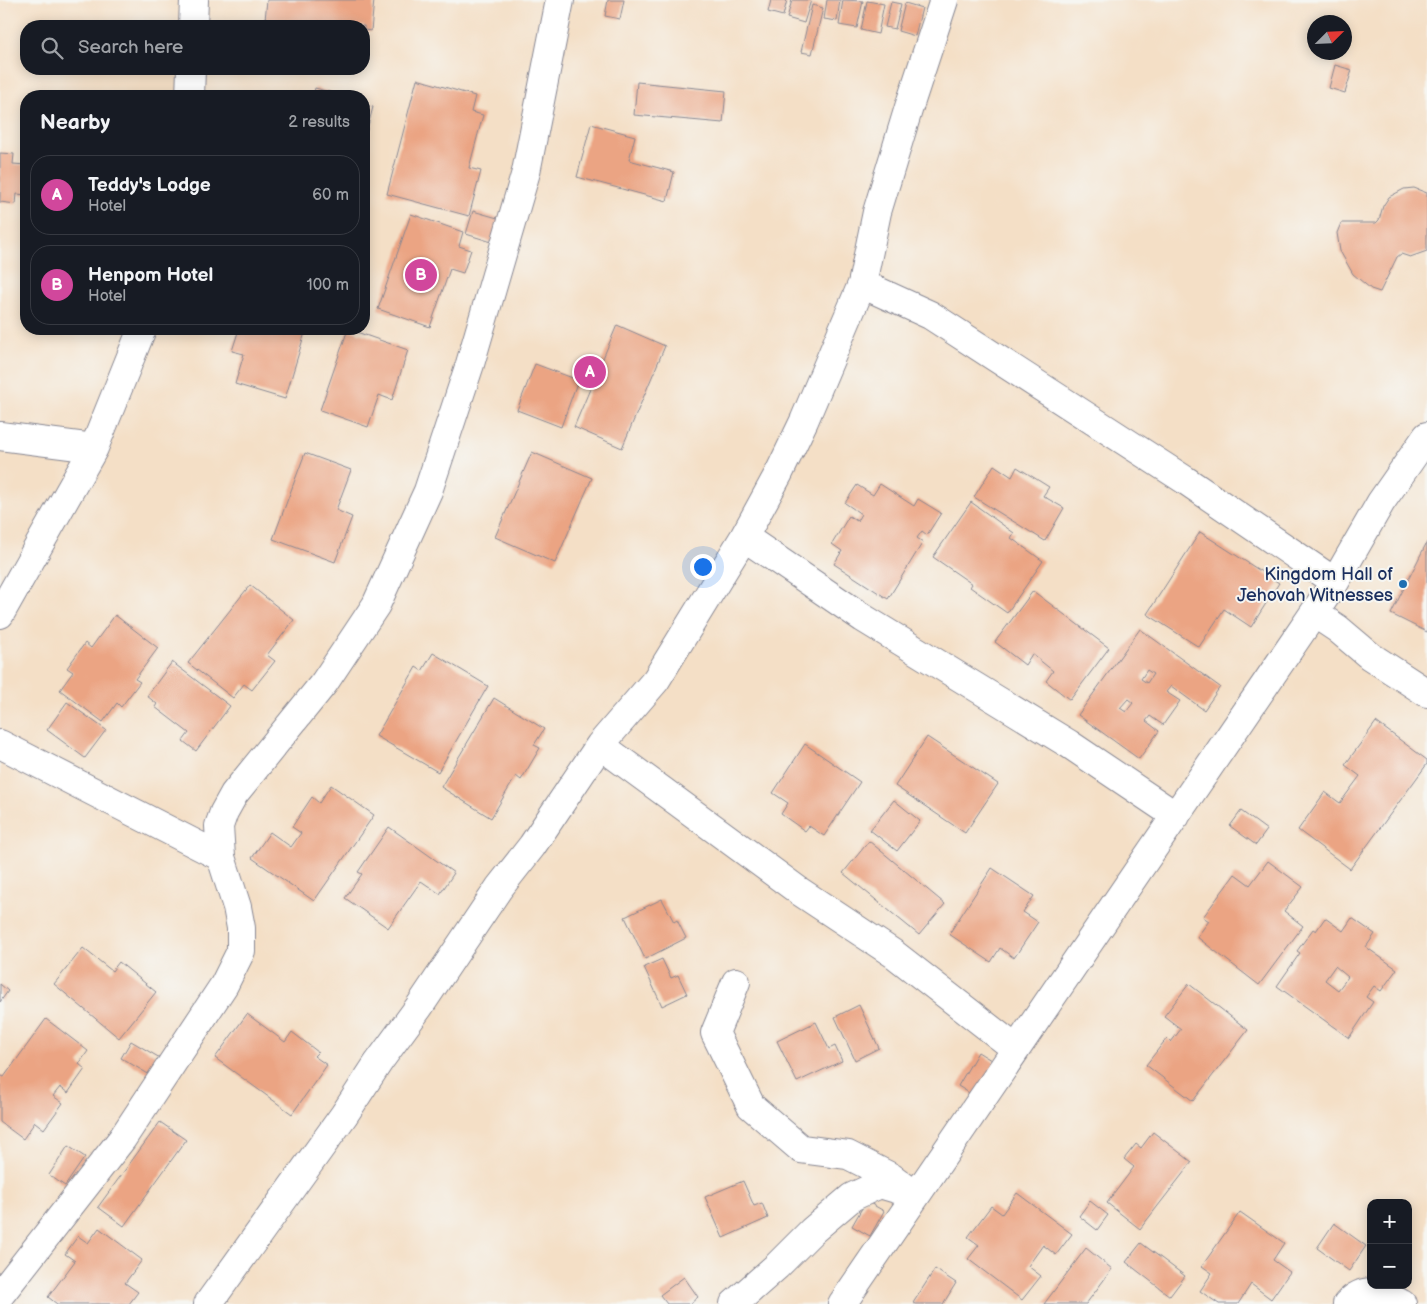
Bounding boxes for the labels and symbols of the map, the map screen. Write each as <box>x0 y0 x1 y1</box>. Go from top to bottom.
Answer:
north arrow <box>1307 15 1352 60</box>
pin: B <box>405 256 437 294</box>
pin: A <box>574 353 606 391</box>
your location <box>690 554 716 580</box>
place label: Kingdom Hall of Jehovah Witnesses <box>1237 564 1393 606</box>
marker: Kingdom Hall of Jehovah Witnesses <box>1397 578 1409 590</box>

